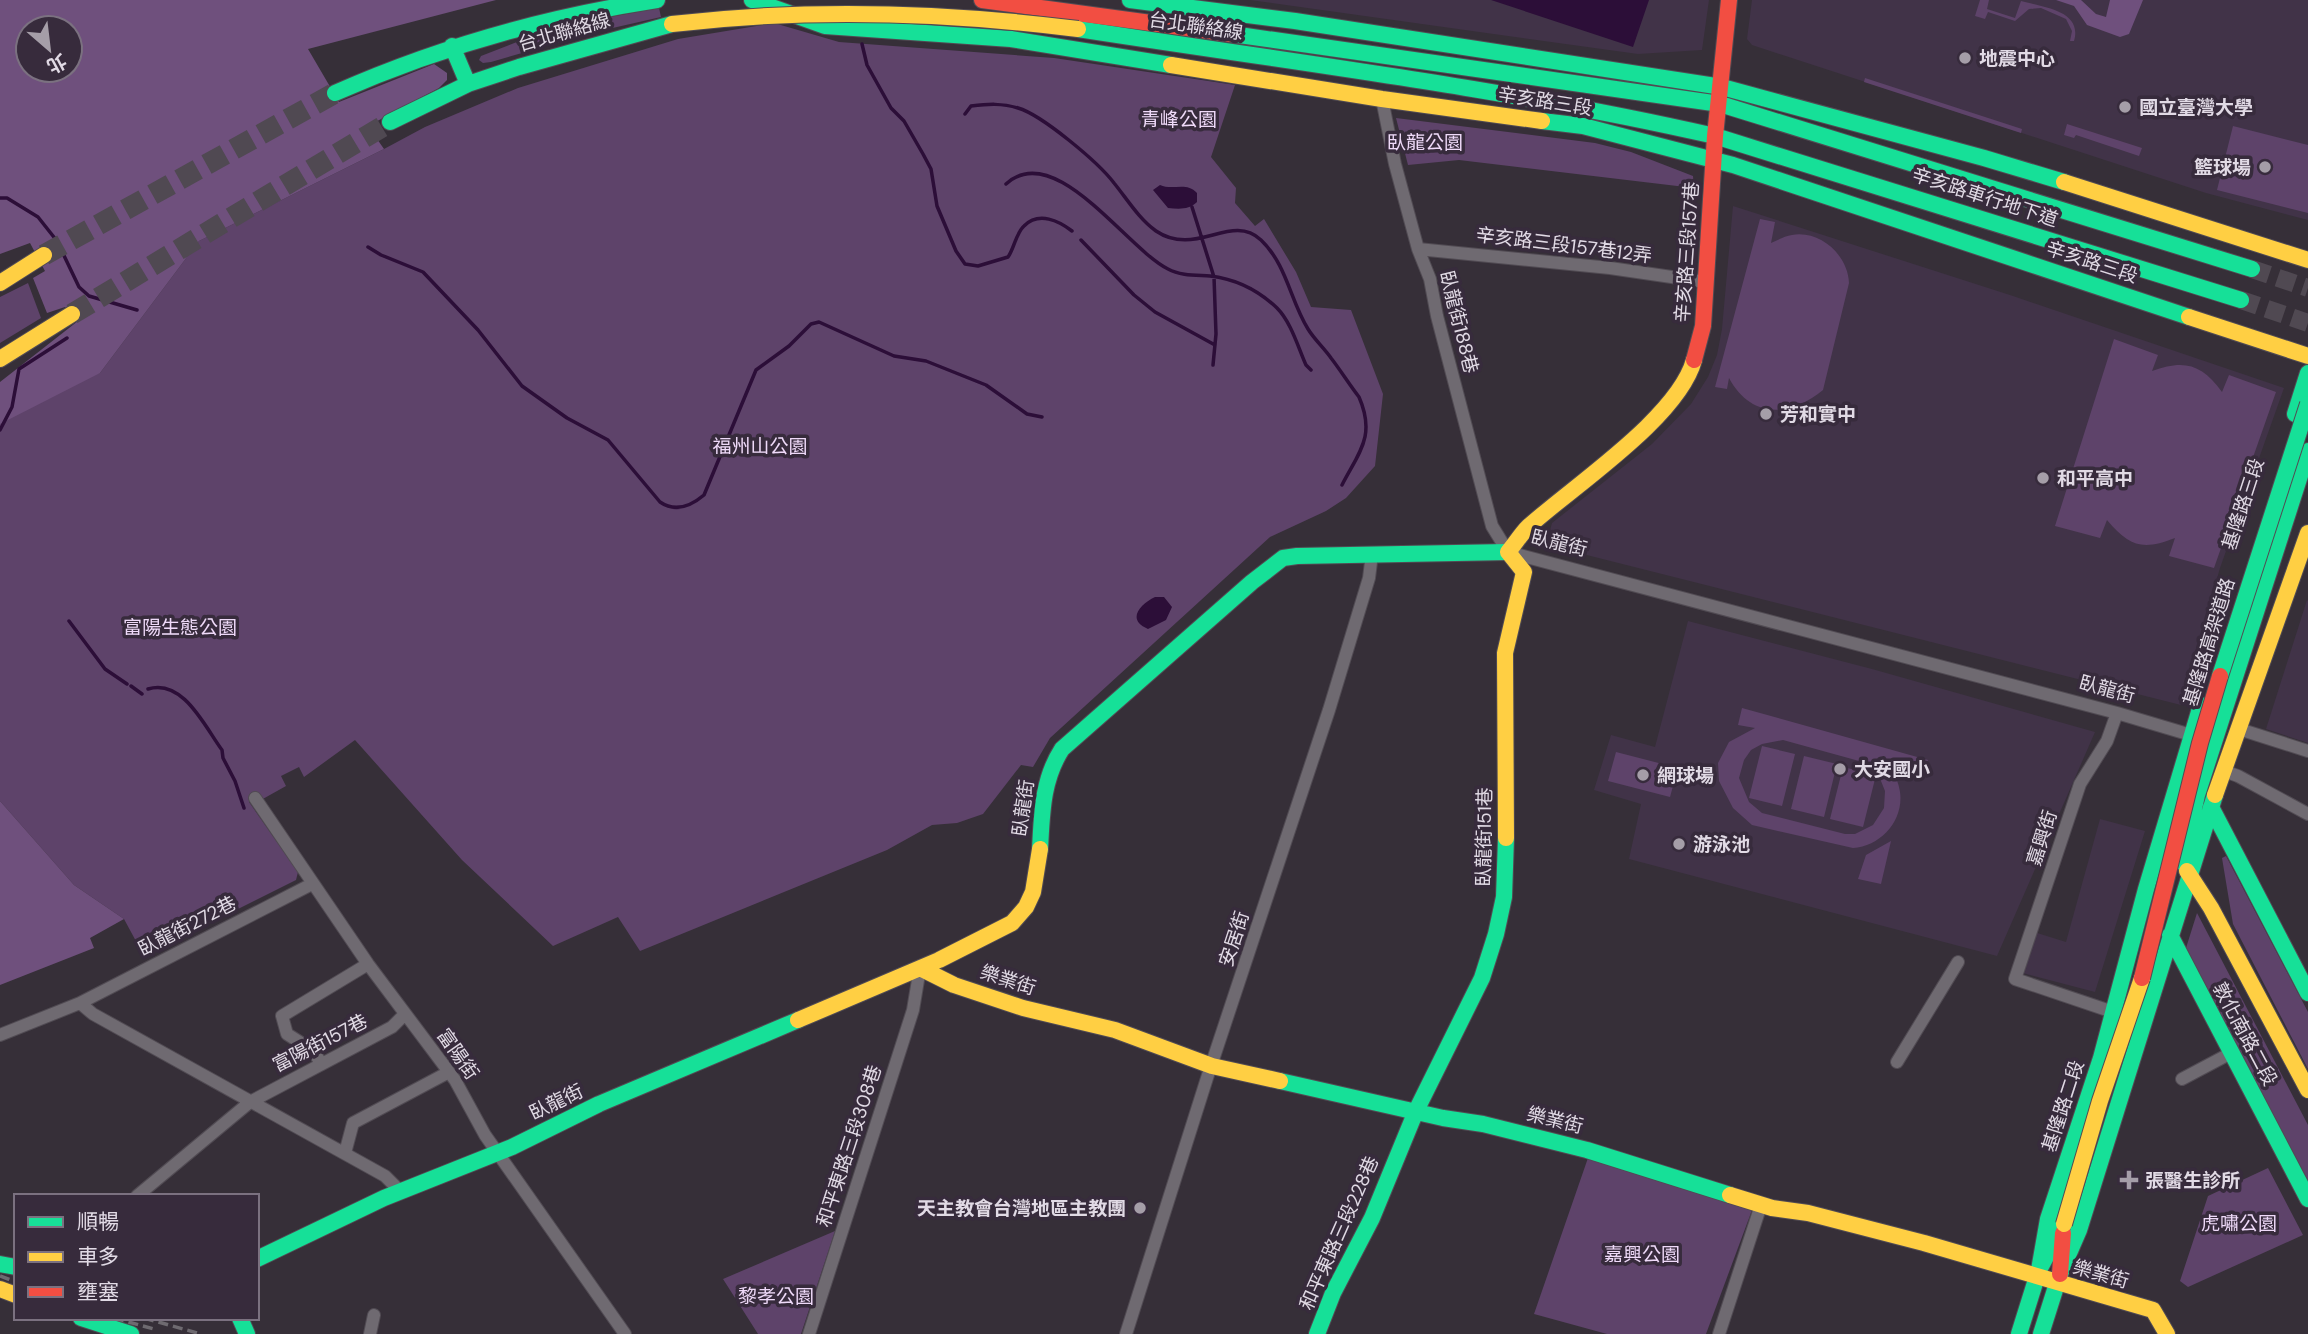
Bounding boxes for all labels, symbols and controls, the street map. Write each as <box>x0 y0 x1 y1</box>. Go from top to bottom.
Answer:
street label: 台北聯絡線 <box>515 7 613 57</box>
street label: 台北聯絡線 <box>1147 7 1245 45</box>
north arrow <box>14 14 84 84</box>
place label: 地震中心 <box>1979 46 2055 71</box>
text: 北 <box>42 48 71 79</box>
marker: 地震中心 <box>1957 50 1973 66</box>
street label: 辛亥路三段 <box>1496 81 1594 121</box>
place label: 國立臺灣大學 <box>2139 95 2253 120</box>
marker: 國立臺灣大學 <box>2117 99 2133 115</box>
park label: 青峰公園 <box>1141 107 1217 132</box>
park label: 臥龍公園 <box>1387 130 1463 155</box>
place label: 籃球場 <box>2194 155 2251 180</box>
marker: 籃球場 <box>2257 159 2273 175</box>
street label: 辛亥路車行地下道 <box>1909 162 2061 232</box>
street label: 辛亥路三段157巷 <box>1670 181 1704 323</box>
street label: 辛亥路三段157巷12弄 <box>1475 222 1653 268</box>
street label: 辛亥路三段 <box>2043 235 2141 289</box>
street label: 臥龍街188巷 <box>1434 268 1484 376</box>
place label: 芳和實中 <box>1780 402 1856 427</box>
marker: 芳和實中 <box>1758 406 1774 422</box>
park label: 福州山公園 <box>712 434 808 459</box>
street label: 基隆路三段 <box>2216 455 2270 553</box>
place label: 和平高中 <box>2057 466 2133 491</box>
marker: 和平高中 <box>2035 470 2051 486</box>
street label: 臥龍街 <box>1528 524 1590 562</box>
street label: 基隆路高架道路 <box>2178 575 2240 709</box>
park label: 富陽生態公園 <box>123 615 237 640</box>
street label: 臥龍街 <box>2076 670 2138 708</box>
place label: 大安國小 <box>1854 757 1930 782</box>
marker: 大安國小 <box>1832 761 1848 777</box>
place label: 網球場 <box>1657 763 1714 788</box>
marker: 網球場 <box>1635 767 1651 783</box>
street label: 臥龍街 <box>1007 778 1039 838</box>
street label: 臥龍街151巷 <box>1471 787 1497 887</box>
street label: 嘉興街 <box>2021 807 2063 869</box>
place label: 游泳池 <box>1693 832 1750 857</box>
marker: 游泳池 <box>1671 836 1687 852</box>
street label: 臥龍街272巷 <box>134 891 240 961</box>
street label: 安居街 <box>1213 908 1255 970</box>
street label: 樂業街 <box>977 959 1039 1001</box>
street label: 敦化南路二段 <box>2207 978 2283 1090</box>
street label: 富陽街157巷 <box>268 1008 372 1078</box>
street label: 富陽街 <box>431 1023 485 1085</box>
street label: 基隆路二段 <box>2036 1057 2090 1155</box>
street label: 和平東路三段308巷 <box>811 1062 887 1230</box>
street label: 臥龍街 <box>525 1078 587 1126</box>
street label: 樂業街 <box>1524 1101 1586 1139</box>
street label: 和平東路三段228巷 <box>1294 1152 1384 1314</box>
place label: 張醫生診所 <box>2145 1168 2240 1193</box>
marker: 張醫生診所 <box>2119 1170 2139 1190</box>
legend <box>14 1194 259 1320</box>
place label: 天主教會台灣地區主教團 <box>917 1196 1126 1221</box>
marker: 天主教會台灣地區主教團 <box>1132 1200 1148 1216</box>
text: 順暢 <box>77 1208 119 1236</box>
park label: 虎嘯公園 <box>2201 1211 2277 1236</box>
park label: 嘉興公園 <box>1604 1242 1680 1267</box>
text: 車多 <box>77 1243 119 1271</box>
street label: 樂業街 <box>2070 1254 2132 1294</box>
text: 壅塞 <box>77 1278 119 1306</box>
park label: 黎孝公園 <box>738 1284 814 1309</box>

